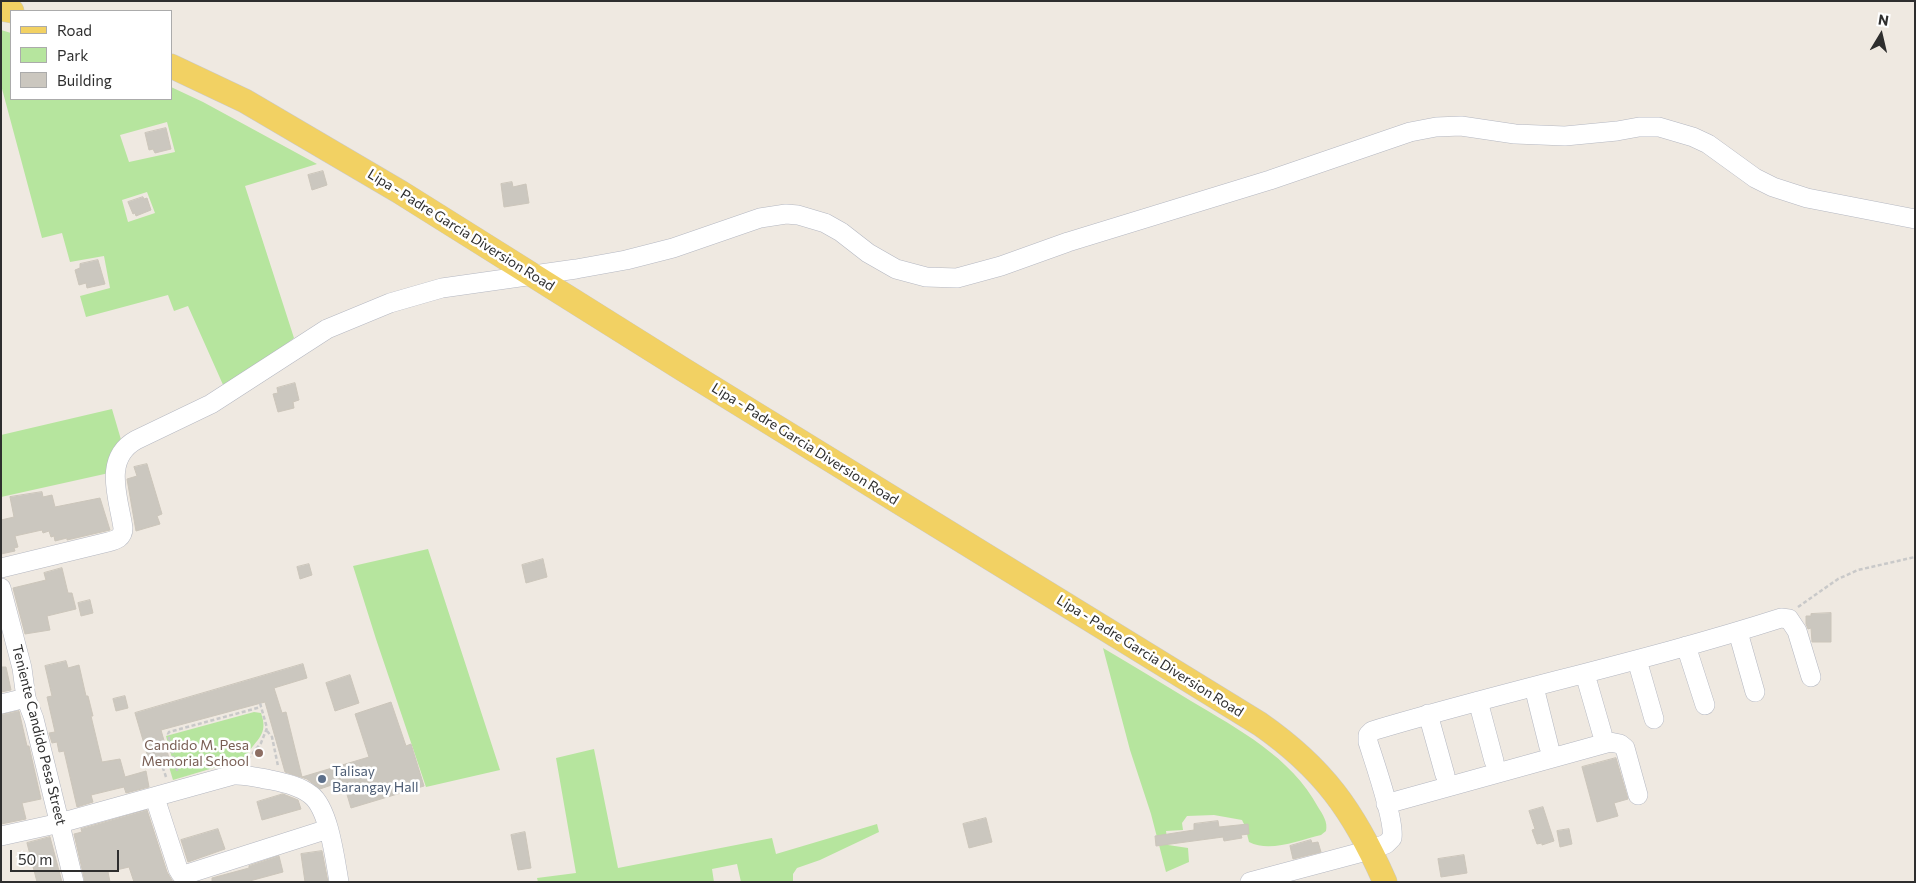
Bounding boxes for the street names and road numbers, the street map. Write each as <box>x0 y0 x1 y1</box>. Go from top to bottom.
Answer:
street label: Lipa - Padre Garcia Diversion Road <box>365 165 557 295</box>
street label: Lipa - Padre Garcia Diversion Road <box>709 379 901 509</box>
street label: Lipa - Padre Garcia Diversion Road <box>1054 591 1246 721</box>
street label: Teniente Candido Pesa Street <box>8 643 70 827</box>

